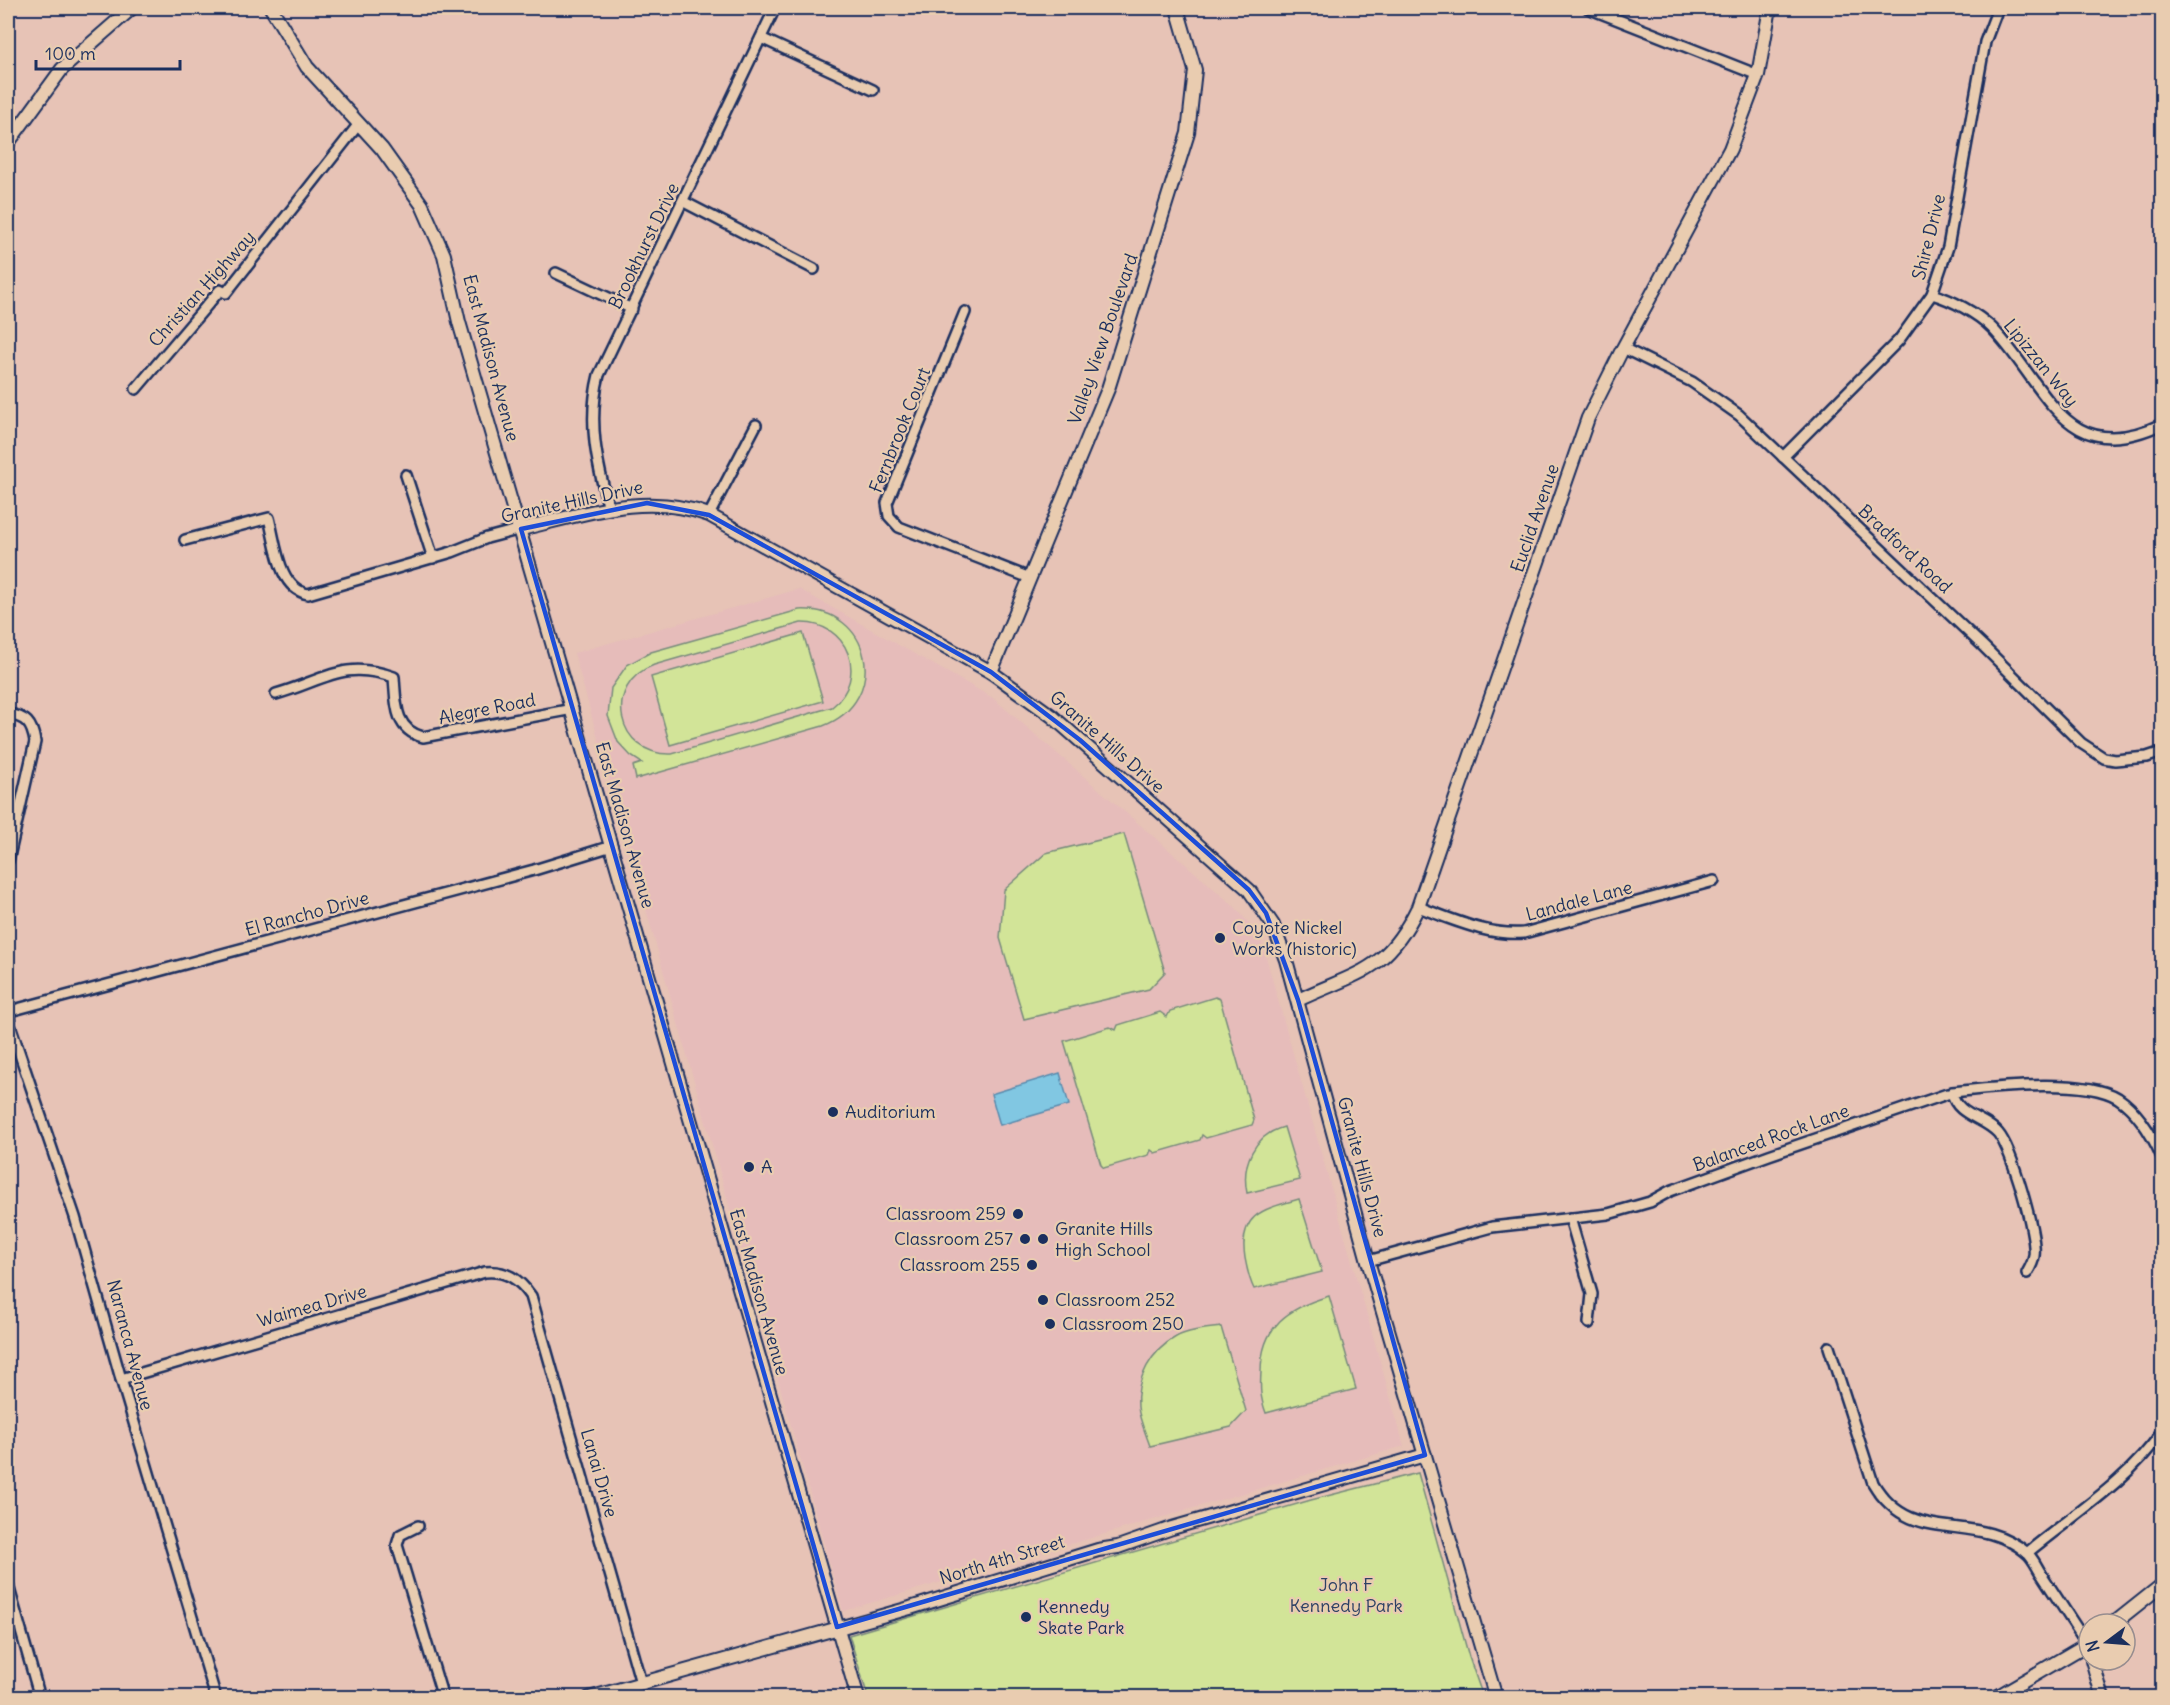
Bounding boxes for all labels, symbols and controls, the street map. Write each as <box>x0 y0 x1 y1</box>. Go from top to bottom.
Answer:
scale bar <box>36 33 180 71</box>
text: 100 m <box>45 42 96 65</box>
street label: Brookhurst Drive <box>603 179 684 313</box>
street label: Shire Drive <box>1907 192 1950 282</box>
street label: Christian Highway <box>143 226 260 352</box>
street label: Valley View Boulevard <box>1062 250 1143 427</box>
street label: East Madison Avenue <box>458 272 525 444</box>
street label: Lipizzan Way <box>1999 314 2084 411</box>
street label: Fernbrook Court <box>864 364 935 496</box>
street label: Euclid Avenue <box>1505 461 1564 575</box>
street label: Granite Hills Drive <box>499 475 645 528</box>
street label: Bradford Road <box>1854 499 1957 598</box>
street label: Granite Hills Drive <box>1045 685 1170 798</box>
street label: Alegre Road <box>436 688 538 729</box>
street label: East Madison Avenue <box>591 739 660 911</box>
street label: Landale Lane <box>1523 875 1635 926</box>
street label: El Rancho Drive <box>242 886 371 941</box>
place label: Coyote Nickel Works (historic) <box>1232 916 1357 960</box>
marker: Coyote Nickel Works (historic) <box>1213 931 1227 945</box>
street label: Granite Hills Drive <box>1333 1094 1392 1240</box>
street label: Balanced Rock Lane <box>1690 1099 1852 1176</box>
place label: Auditorium <box>845 1100 936 1123</box>
marker: Auditorium <box>826 1105 840 1119</box>
place label: A <box>761 1155 773 1178</box>
marker: A <box>742 1160 756 1174</box>
place label: Classroom 259 <box>885 1202 1006 1225</box>
street label: East Madison Avenue <box>725 1206 794 1378</box>
marker: Classroom 259 <box>1011 1207 1025 1221</box>
place label: Granite Hills High School <box>1055 1217 1153 1261</box>
place label: Classroom 257 <box>894 1227 1013 1250</box>
marker: Classroom 257 <box>1018 1232 1032 1246</box>
marker: Granite Hills High School <box>1036 1232 1050 1246</box>
place label: Classroom 255 <box>899 1253 1020 1276</box>
marker: Classroom 255 <box>1025 1258 1039 1272</box>
street label: Naranca Avenue <box>102 1277 159 1413</box>
street label: Waimea Drive <box>255 1279 369 1332</box>
place label: Classroom 252 <box>1055 1288 1175 1311</box>
marker: Classroom 252 <box>1036 1293 1050 1307</box>
place label: Classroom 250 <box>1062 1312 1184 1335</box>
marker: Classroom 250 <box>1043 1317 1057 1331</box>
street label: Lanai Drive <box>576 1426 623 1520</box>
street label: North 4th Street <box>936 1530 1067 1589</box>
park label: John F Kennedy Park <box>1289 1573 1403 1617</box>
place label: Kennedy Skate Park <box>1038 1595 1124 1639</box>
marker: Kennedy Skate Park <box>1019 1610 1033 1624</box>
north arrow <box>2077 1612 2137 1672</box>
text: N <box>2081 1638 2104 1654</box>

